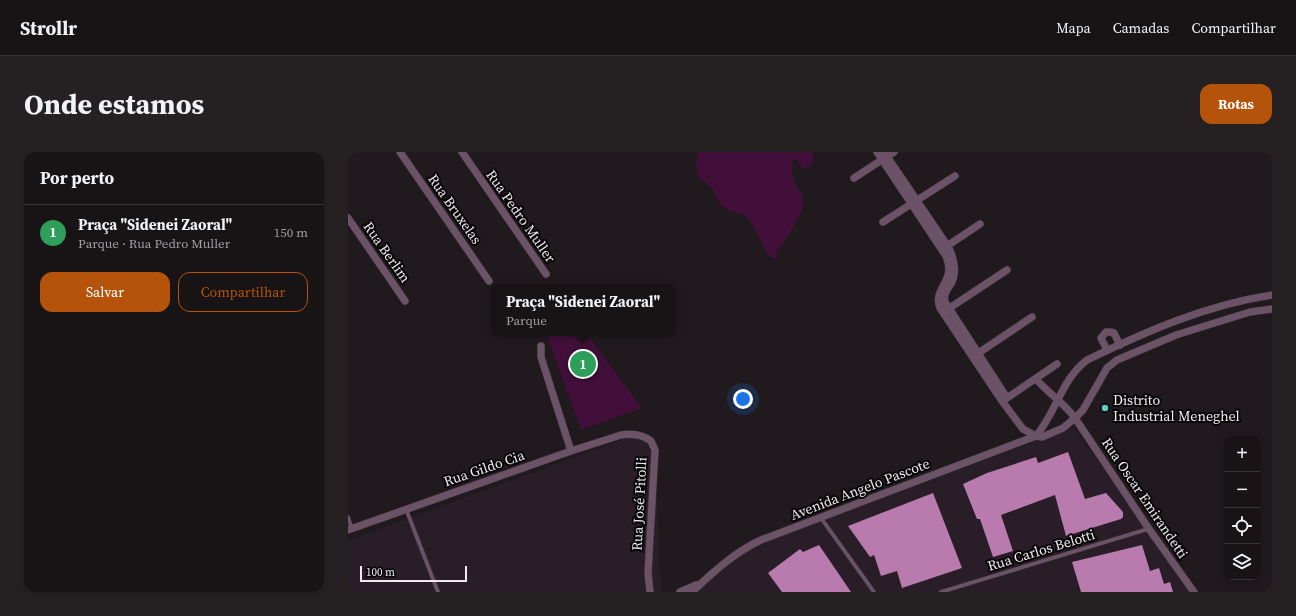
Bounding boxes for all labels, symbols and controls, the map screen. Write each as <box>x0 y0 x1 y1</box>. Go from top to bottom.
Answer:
text: Strollr <box>20 15 77 41</box>
text: Mapa <box>1056 18 1091 38</box>
text: Camadas <box>1113 18 1169 38</box>
text: Compartilhar <box>1191 18 1276 38</box>
button: Rotas <box>1200 84 1272 124</box>
text: Onde estamos <box>24 85 204 123</box>
text: Por perto <box>40 166 114 190</box>
street label: Rua Pedro Muller <box>481 166 561 267</box>
street label: Rua Bruxelas <box>423 170 487 248</box>
text: Praça "Sidenei Zaoral" <box>78 214 232 235</box>
street label: Rua Berlim <box>359 218 416 287</box>
text: 1 <box>49 224 57 241</box>
text: 150 m <box>274 224 308 241</box>
text: Parque · Rua Pedro Muller <box>78 235 230 252</box>
button: Salvar <box>40 272 170 312</box>
button: Compartilhar <box>178 272 308 312</box>
popup <box>491 284 675 336</box>
text: Praça "Sidenei Zaoral" <box>506 291 660 312</box>
text: Parque <box>506 312 547 329</box>
pin: 1 <box>570 349 596 379</box>
your location <box>733 389 753 409</box>
place label: Distrito Industrial Meneghel <box>1113 390 1240 426</box>
marker: Distrito Industrial Meneghel <box>1100 403 1110 413</box>
street label: Rua Oscar Emirandetti <box>1097 434 1193 562</box>
map controls <box>1224 436 1260 580</box>
button: + <box>1224 436 1260 472</box>
street label: Rua Gildo Cia <box>441 445 528 491</box>
street label: Avenida Angelo Pascote <box>787 453 933 525</box>
street label: Rua José Pitolli <box>627 457 651 551</box>
button: − <box>1224 472 1260 508</box>
button: locate <box>1224 508 1260 544</box>
street label: Rua Carlos Belotti <box>985 524 1097 576</box>
button: layers <box>1224 544 1260 580</box>
scale bar <box>360 564 467 583</box>
text: 100 m <box>366 565 395 580</box>

